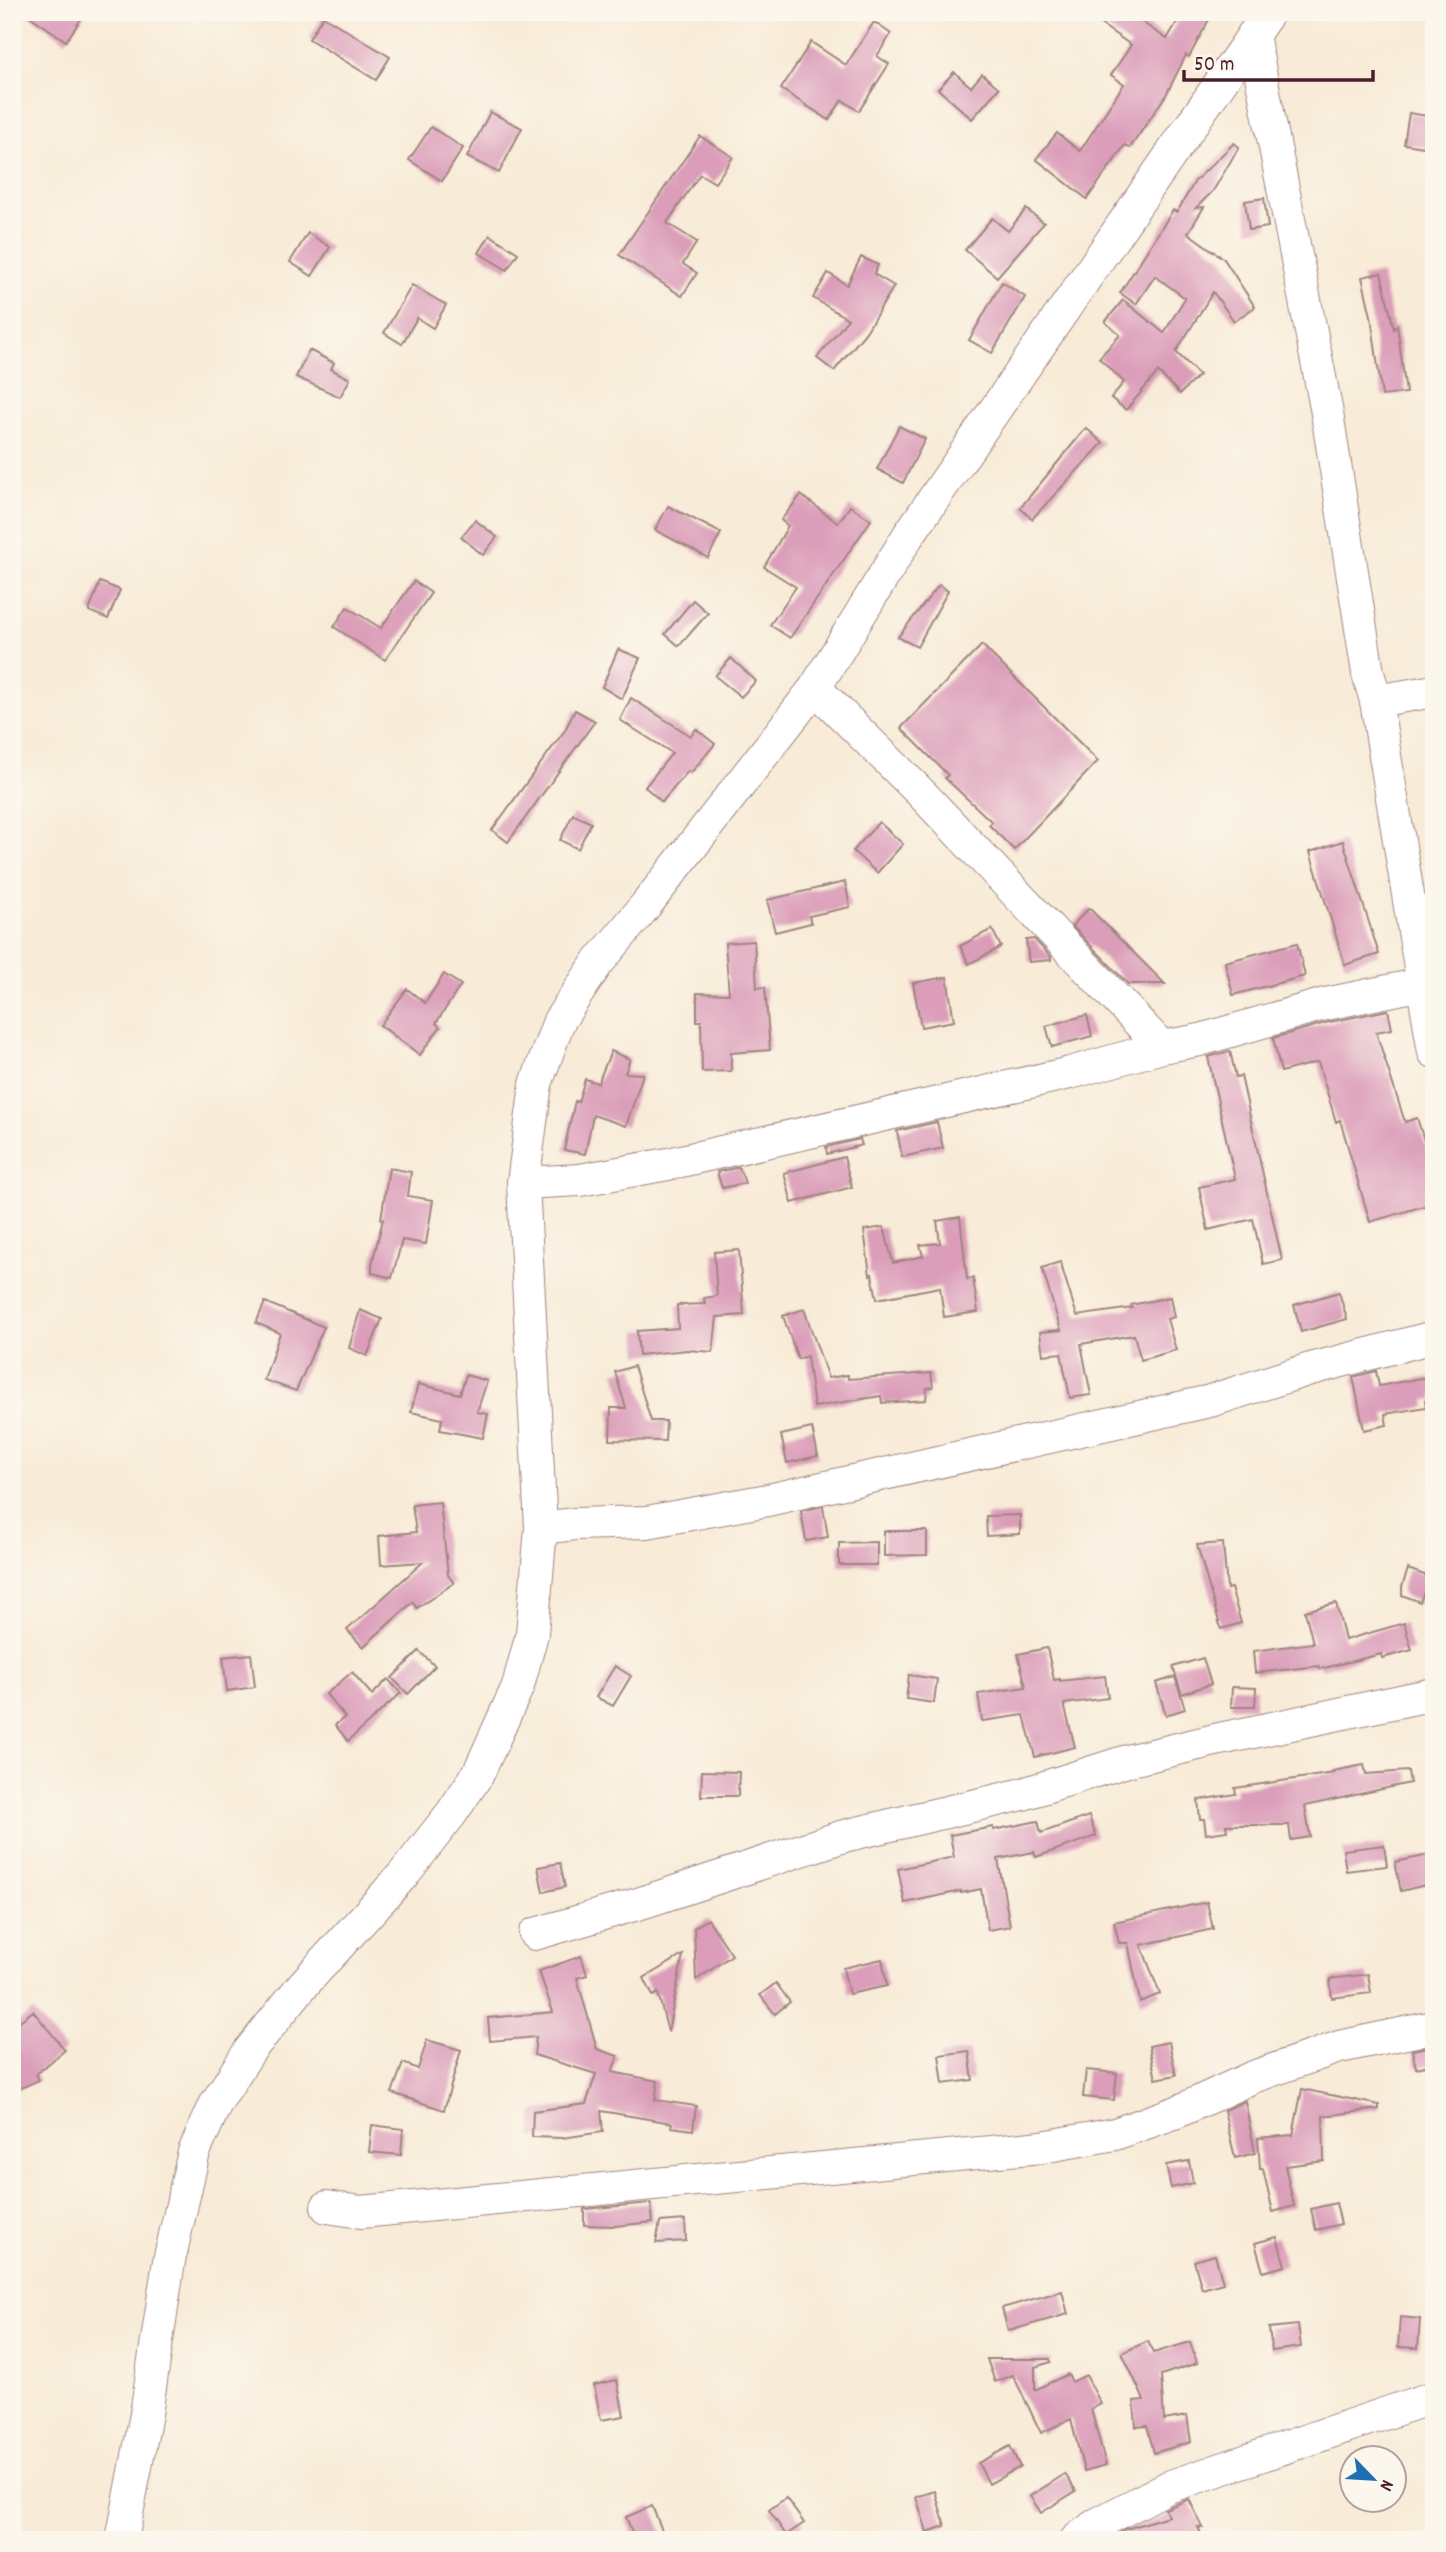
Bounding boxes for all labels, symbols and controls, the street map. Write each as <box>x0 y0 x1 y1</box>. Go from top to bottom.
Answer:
scale bar <box>1184 38 1372 82</box>
text: 50 m <box>1194 51 1234 81</box>
north arrow <box>1338 2444 1408 2514</box>
text: N <box>1371 2475 1399 2495</box>

